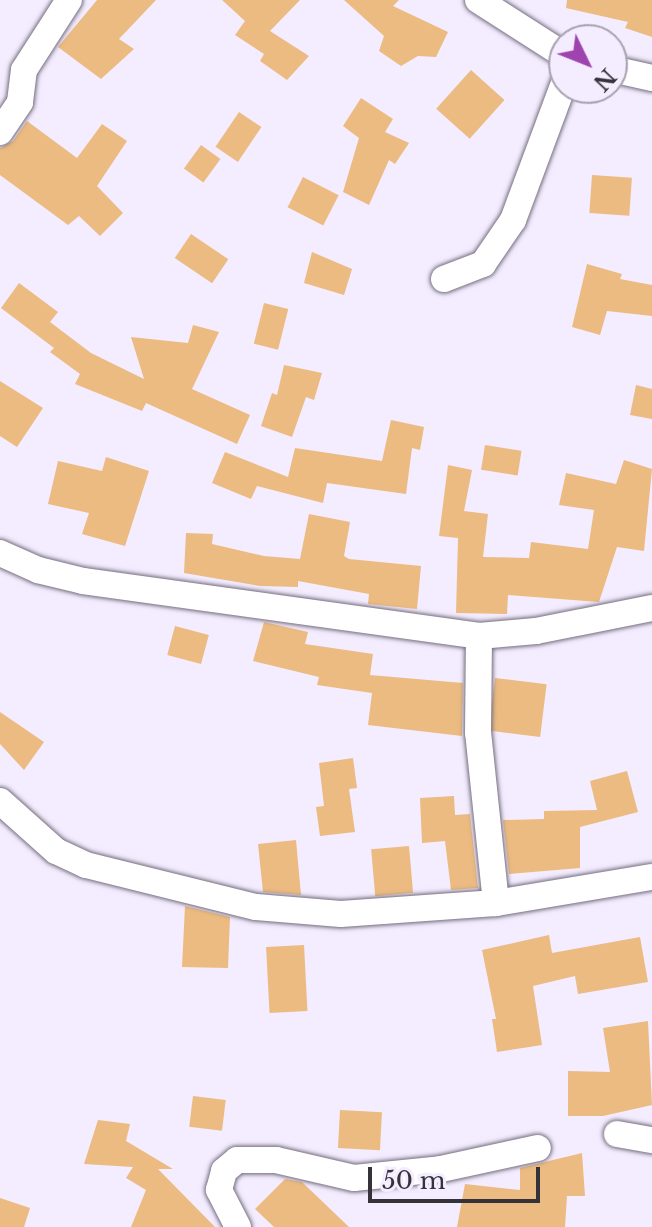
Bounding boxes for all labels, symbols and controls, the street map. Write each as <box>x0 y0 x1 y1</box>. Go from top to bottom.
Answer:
north arrow <box>548 24 628 104</box>
text: N <box>588 63 621 96</box>
scale bar <box>372 1151 544 1201</box>
text: 50 m <box>382 1166 445 1195</box>

